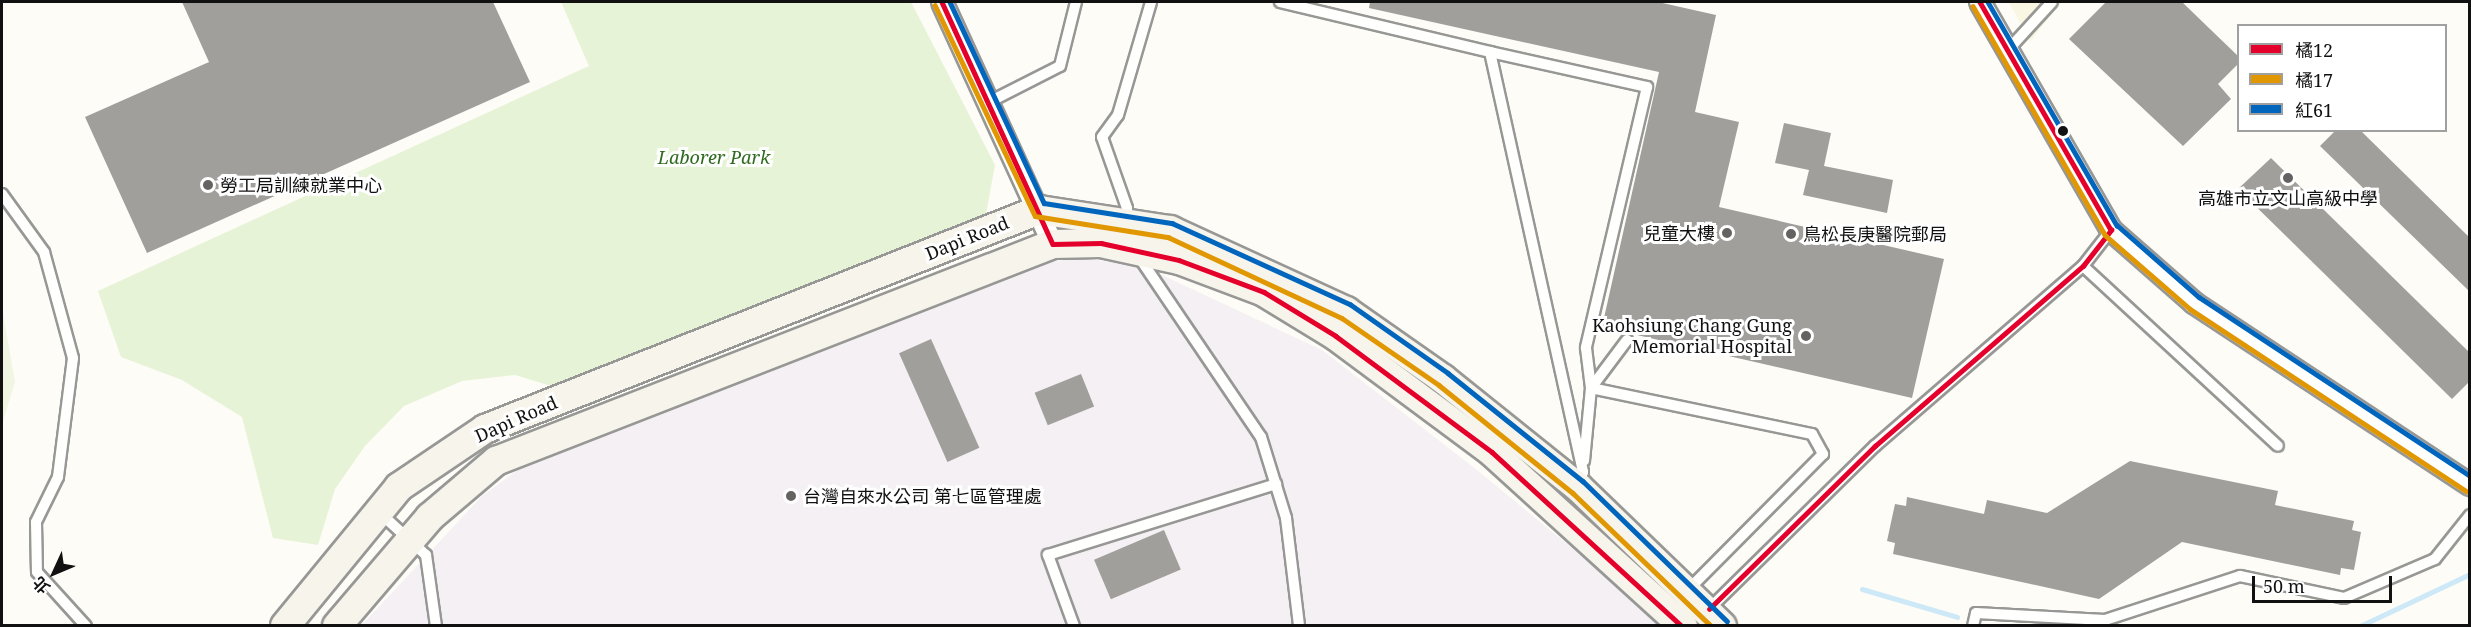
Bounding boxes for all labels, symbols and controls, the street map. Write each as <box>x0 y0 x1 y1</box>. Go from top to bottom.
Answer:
legend <box>2237 24 2447 132</box>
text: 橘12 <box>2295 38 2333 62</box>
text: 橘17 <box>2295 68 2333 92</box>
text: 紅61 <box>2295 98 2333 122</box>
unlabelled marker <box>2057 125 2069 137</box>
park label: Laborer Park <box>658 146 770 168</box>
marker: 高雄市立文山高級中學 <box>2281 171 2295 185</box>
place label: 勞工局訓練就業中心 <box>220 174 382 196</box>
marker: 勞工局訓練就業中心 <box>201 178 215 192</box>
place label: 高雄市立文山高級中學 <box>2198 187 2378 209</box>
street label: Dapi Road <box>922 211 1012 265</box>
place label: 兒童大樓 <box>1643 222 1715 244</box>
place label: 鳥松長庚醫院郵局 <box>1803 223 1947 245</box>
marker: 兒童大樓 <box>1720 226 1734 240</box>
marker: 鳥松長庚醫院郵局 <box>1784 227 1798 241</box>
place label: Kaohsiung Chang Gung Memorial Hospital <box>1592 315 1792 358</box>
marker: Kaohsiung Chang Gung Memorial Hospital <box>1797 327 1815 345</box>
street label: Dapi Road <box>471 391 561 447</box>
place label: 台灣自來水公司 第七區管理處 <box>803 485 1042 507</box>
marker: 台灣自來水公司 第七區管理處 <box>784 489 798 503</box>
north arrow <box>24 543 84 603</box>
scale bar <box>2255 564 2394 602</box>
text: 北 <box>28 572 55 599</box>
text: 50 m <box>2263 574 2305 598</box>

